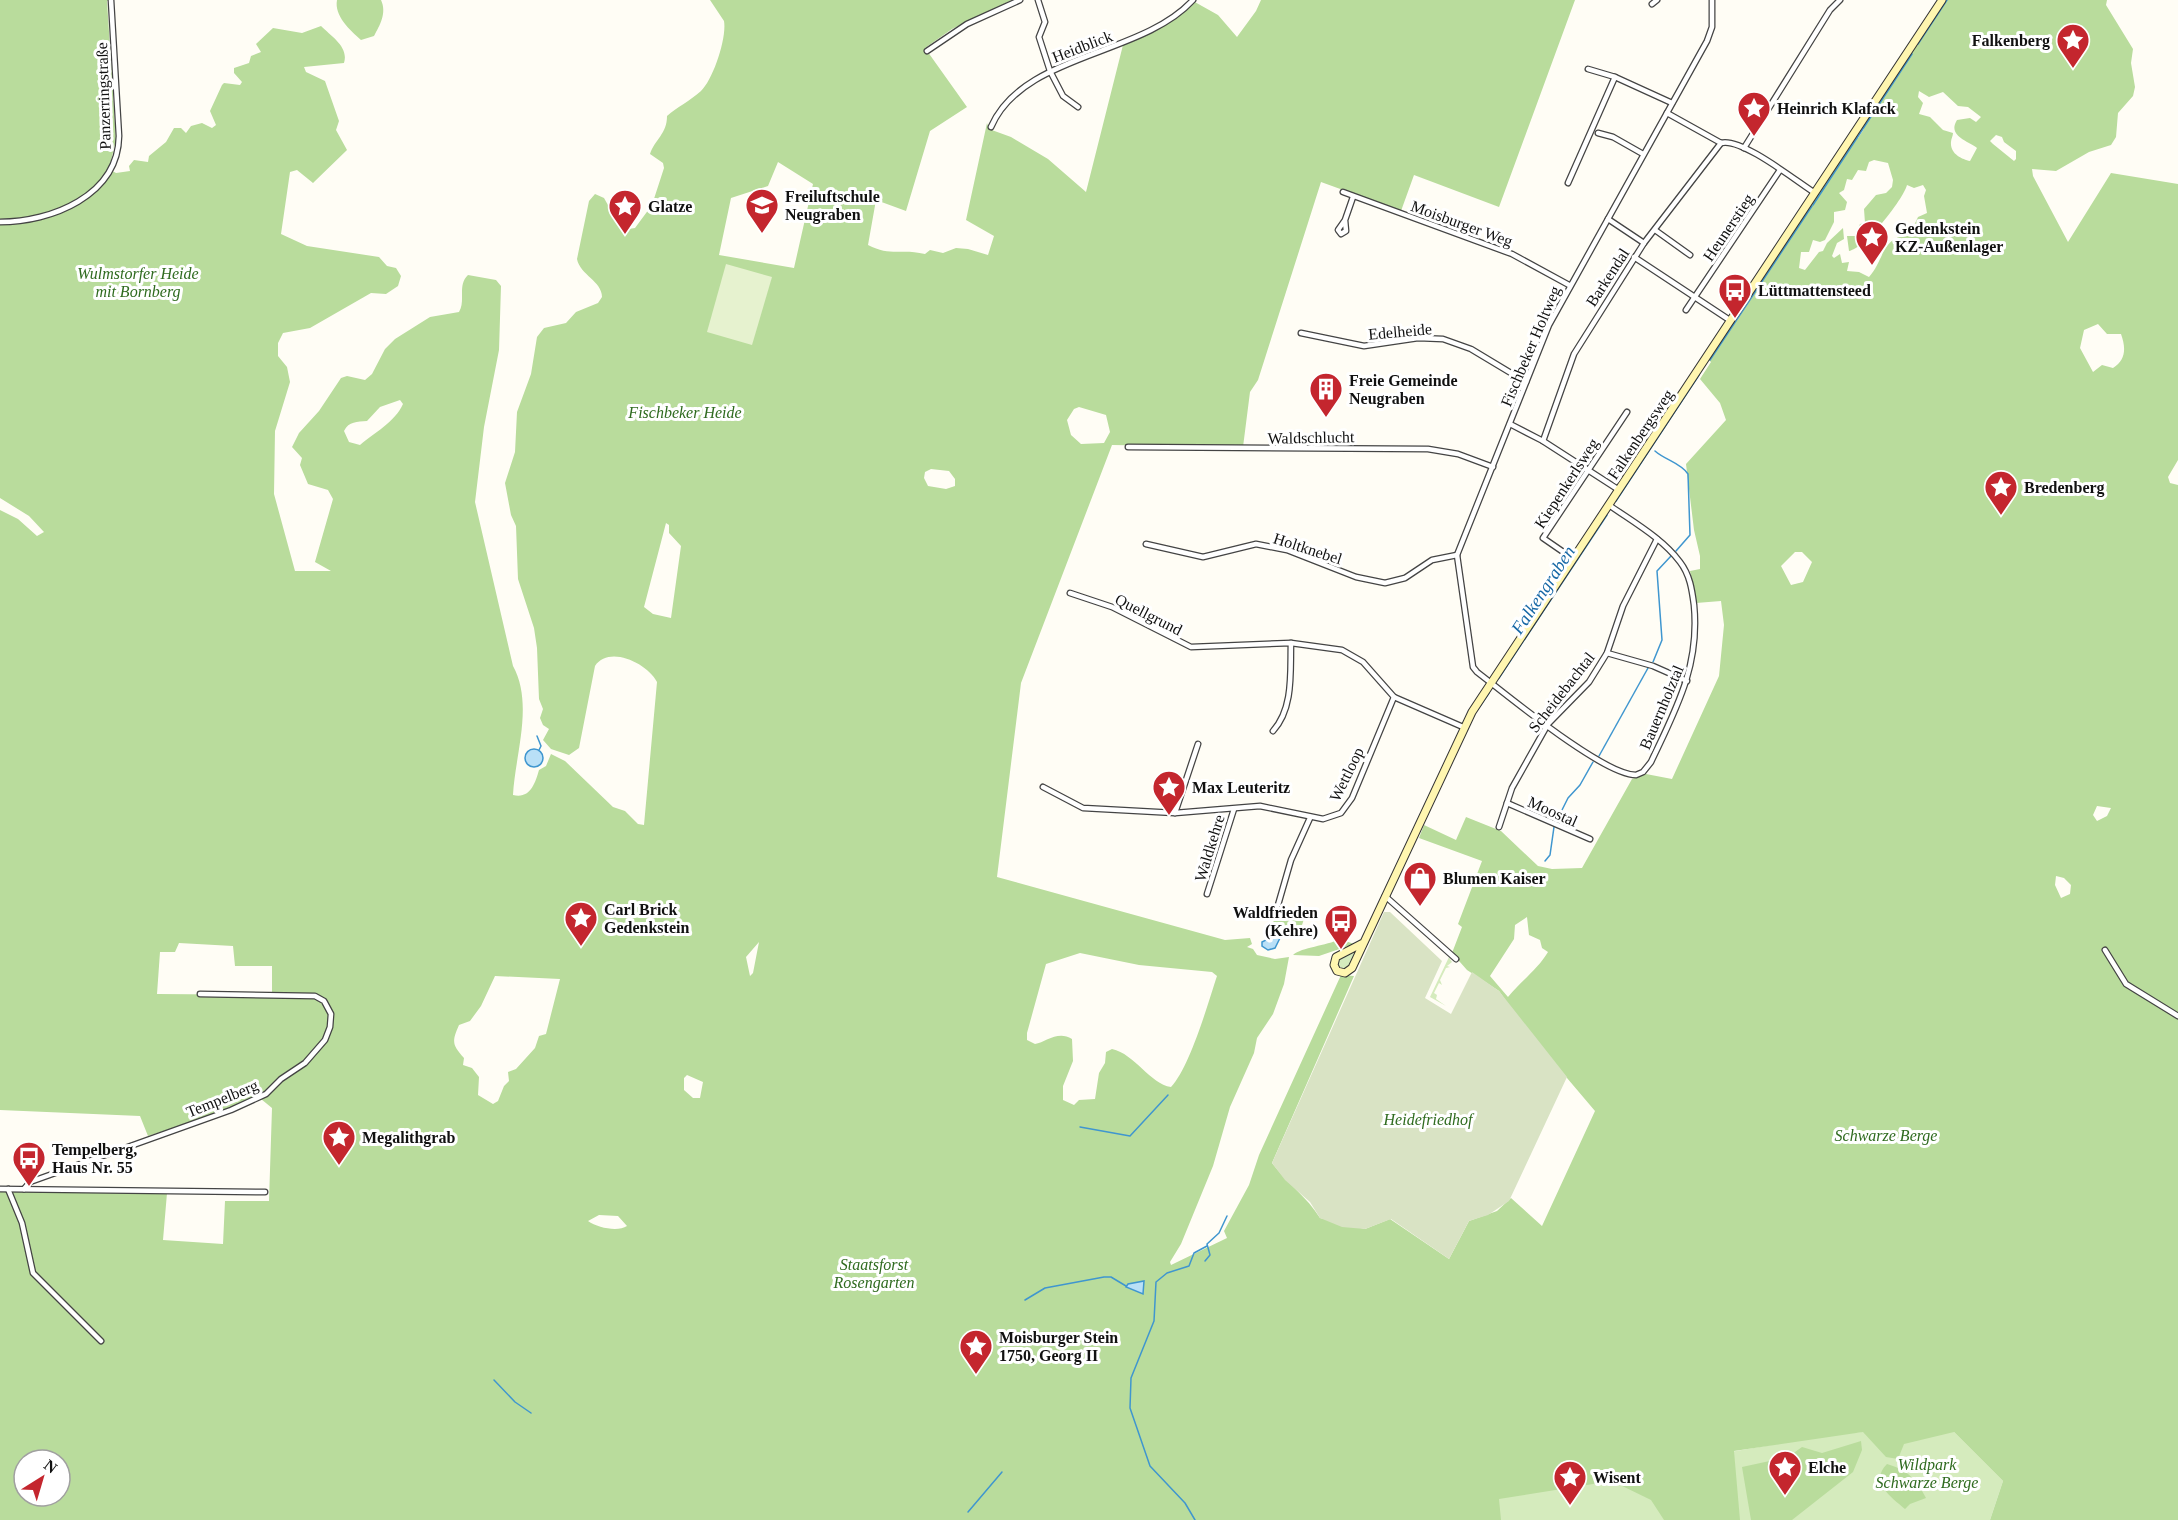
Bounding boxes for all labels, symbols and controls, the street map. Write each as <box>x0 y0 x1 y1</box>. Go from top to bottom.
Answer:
place icon: Falkenberg <box>2055 22 2091 69</box>
street label: Heidblick <box>1050 27 1115 66</box>
place label: Falkenberg <box>1972 32 2050 50</box>
street label: Panzerringstraße <box>93 42 115 150</box>
place icon: Heinrich Klafack <box>1736 90 1772 137</box>
place label: Heinrich Klafack <box>1777 100 1896 117</box>
school or university icon: Freiluftschule Neugraben <box>744 187 780 234</box>
place icon: Glatze <box>607 188 643 235</box>
place label: Freiluftschule Neugraben <box>785 188 880 224</box>
street label: Heunerstieg <box>1700 190 1758 265</box>
street label: Moisburger Weg <box>1408 197 1515 251</box>
place label: Glatze <box>648 198 692 215</box>
place icon: Gedenkstein KZ-Außenlager <box>1854 219 1890 266</box>
place label: Gedenkstein KZ-Außenlager <box>1895 220 2003 256</box>
street label: Barkendal <box>1582 245 1633 309</box>
park label: Wulmstorfer Heide mit Bornberg <box>77 265 199 301</box>
bus stop icon: Lüttmattensteed <box>1717 272 1753 319</box>
place label: Lüttmattensteed <box>1758 282 1871 299</box>
street label: Fischbeker Holtweg <box>1497 283 1564 409</box>
street label: Edelheide <box>1367 320 1433 343</box>
building icon: Freie Gemeinde Neugraben <box>1308 371 1344 418</box>
place label: Freie Gemeinde Neugraben <box>1349 372 1458 408</box>
street label: Falkenbergsweg <box>1604 386 1678 483</box>
park label: Fischbeker Heide <box>627 404 742 421</box>
street label: Waldschlucht <box>1268 428 1355 447</box>
street label: Kiepenkerlsweg <box>1531 435 1603 532</box>
place icon: Bredenberg <box>1983 469 2019 516</box>
place label: Bredenberg <box>2024 479 2105 497</box>
street label: Holtknebel <box>1271 529 1345 568</box>
water label: Falkengraben <box>1507 542 1579 639</box>
street label: Quellgrund <box>1112 590 1185 639</box>
street label: Scheidebachtal <box>1525 648 1598 736</box>
street label: Bauernholztal <box>1636 662 1687 752</box>
street label: Wettloop <box>1326 744 1368 805</box>
place icon: Max Leuteritz <box>1151 769 1187 816</box>
place label: Max Leuteritz <box>1192 779 1290 796</box>
street label: Moostal <box>1525 793 1581 830</box>
street label: Waldkehre <box>1191 813 1228 884</box>
shop icon: Blumen Kaiser <box>1402 860 1438 907</box>
place label: Blumen Kaiser <box>1443 870 1546 887</box>
place icon: Carl Brick Gedenkstein <box>563 900 599 947</box>
place label: Carl Brick Gedenkstein <box>604 901 689 936</box>
bus stop icon: Waldfrieden (Kehre) <box>1323 903 1359 950</box>
place label: Waldfrieden (Kehre) <box>1233 904 1318 940</box>
street label: Tempelberg <box>184 1076 261 1121</box>
park label: Heidefriedhof <box>1383 1111 1475 1129</box>
place icon: Megalithgrab <box>321 1119 357 1166</box>
park label: Schwarze Berge <box>1835 1127 1937 1145</box>
place label: Megalithgrab <box>362 1129 455 1147</box>
bus stop icon: Tempelberg, Haus Nr. 55 <box>11 1140 47 1187</box>
place label: Tempelberg, Haus Nr. 55 <box>52 1141 137 1176</box>
park label: Staatsforst Rosengarten <box>833 1256 914 1292</box>
place icon: Moisburger Stein 1750, Georg II <box>958 1328 994 1375</box>
place label: Moisburger Stein 1750, Georg II <box>999 1329 1118 1365</box>
north arrow <box>12 1448 72 1508</box>
place icon: Elche <box>1767 1449 1803 1496</box>
text: N <box>41 1456 61 1477</box>
park label: Wildpark Schwarze Berge <box>1876 1456 1978 1492</box>
place icon: Wisent <box>1552 1459 1588 1506</box>
place label: Elche <box>1808 1459 1846 1476</box>
place label: Wisent <box>1593 1469 1641 1486</box>

